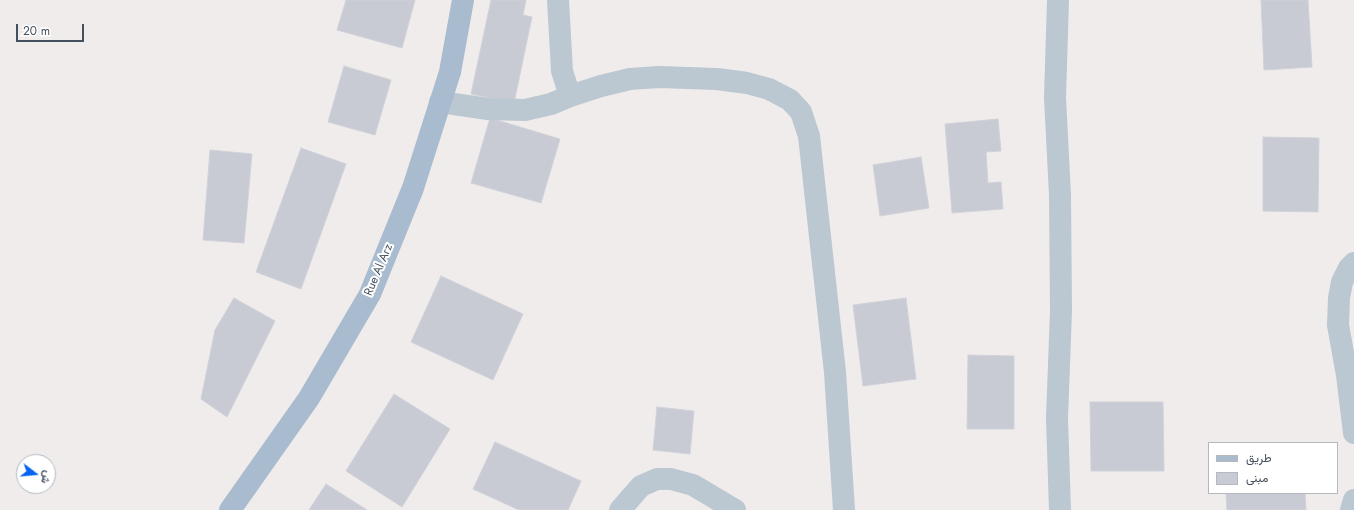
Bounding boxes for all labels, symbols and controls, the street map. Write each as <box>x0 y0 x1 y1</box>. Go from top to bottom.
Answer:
scale bar <box>18 16 86 42</box>
text: 20 m <box>23 22 50 40</box>
street label: Rue Al Arz <box>362 242 396 298</box>
legend <box>1208 442 1338 494</box>
text: طريق <box>1246 449 1271 467</box>
north arrow <box>16 454 56 494</box>
text: ش <box>37 468 56 486</box>
text: مبنى <box>1246 469 1268 487</box>

